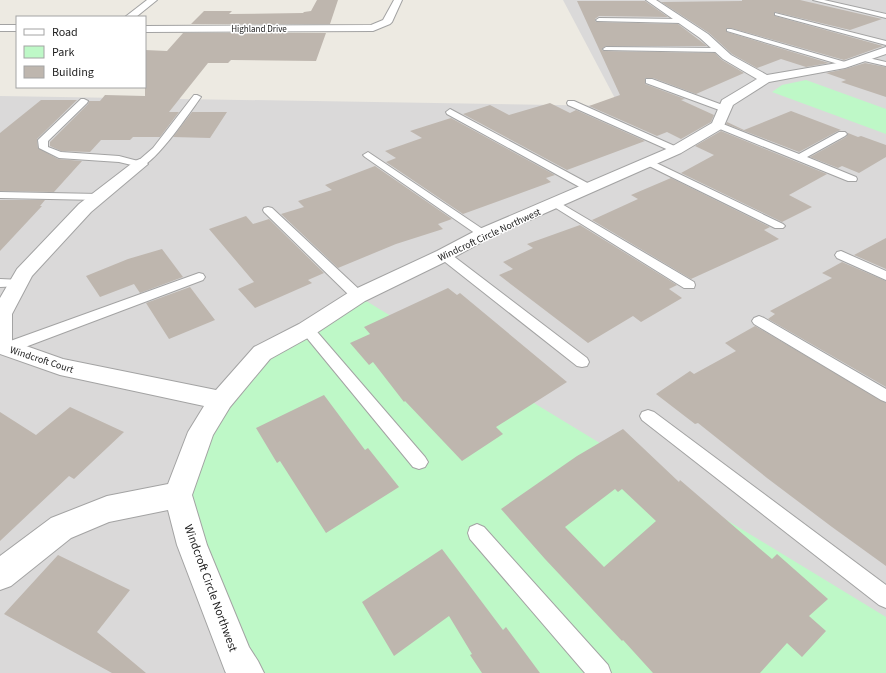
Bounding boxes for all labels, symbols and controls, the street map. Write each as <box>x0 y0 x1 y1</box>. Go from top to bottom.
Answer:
legend <box>16 16 146 88</box>
street label: Highland Drive <box>231 23 287 36</box>
text: Road <box>52 24 78 41</box>
text: Park <box>52 44 74 61</box>
text: Building <box>52 64 94 81</box>
street label: Windcroft Circle Northwest <box>436 205 544 265</box>
street label: Windcroft Court <box>8 343 76 377</box>
street label: Windcroft Circle Northwest <box>180 522 241 654</box>

